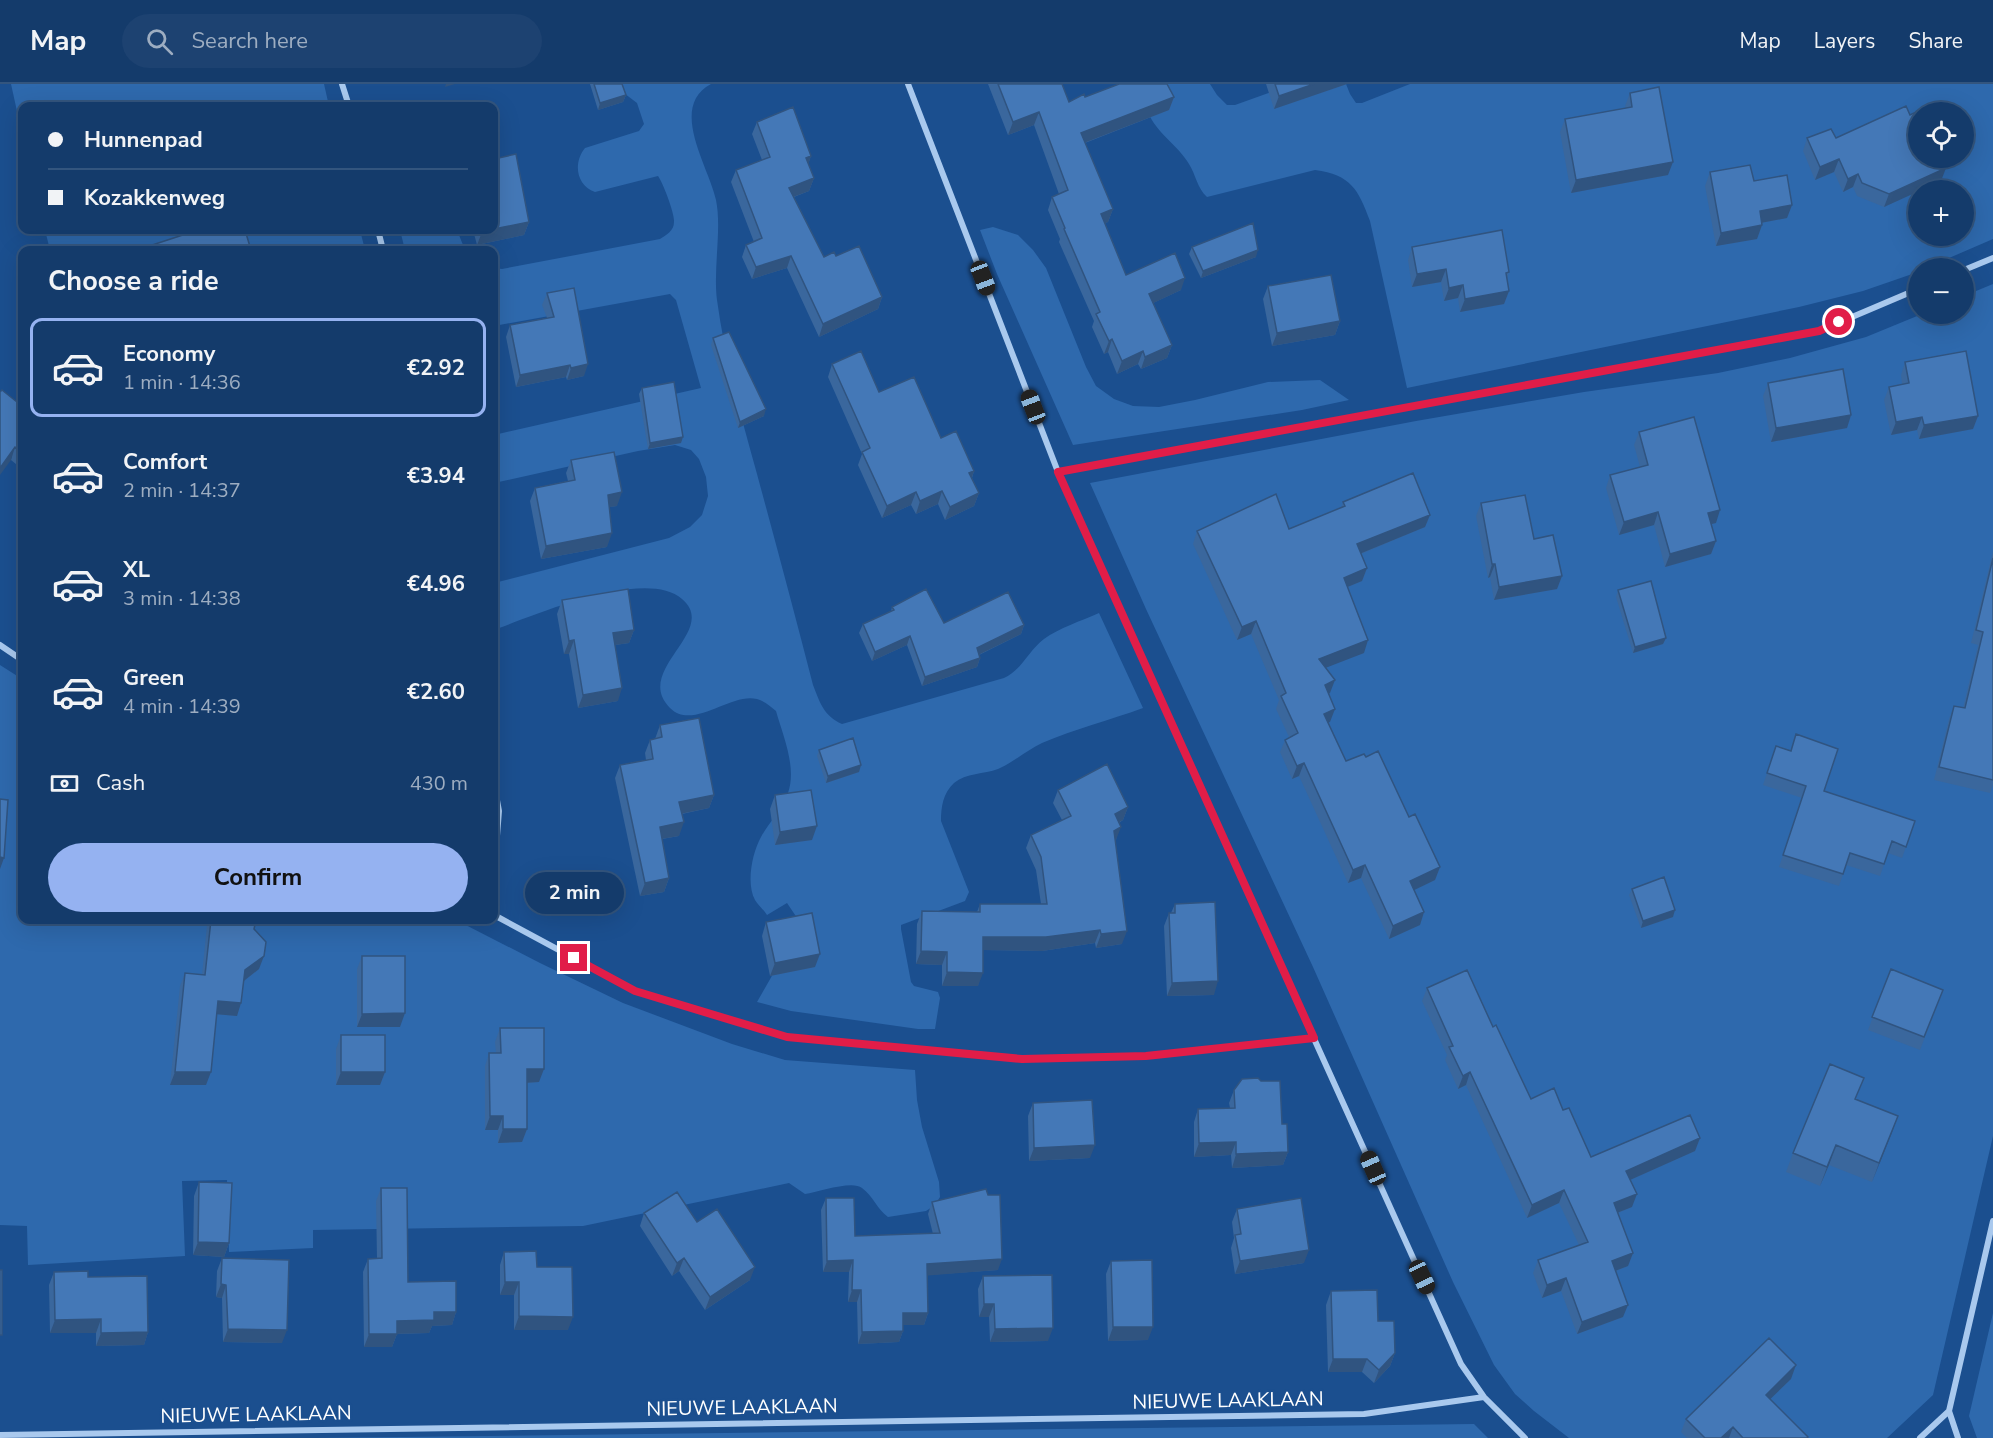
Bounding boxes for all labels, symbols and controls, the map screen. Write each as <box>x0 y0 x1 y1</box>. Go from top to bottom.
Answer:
search box <box>122 14 542 68</box>
text: Map <box>30 22 86 60</box>
icon: search <box>143 25 176 58</box>
text: Search here <box>191 26 308 56</box>
text: Map <box>1739 27 1781 55</box>
text: Layers <box>1814 27 1875 55</box>
text: Share <box>1908 27 1963 55</box>
map controls <box>1908 102 1974 324</box>
button: locate <box>1908 102 1974 168</box>
text: Hunnenpad <box>84 125 203 155</box>
button: + <box>1908 180 1974 246</box>
text: Kozakkenweg <box>84 183 225 213</box>
car <box>968 258 998 298</box>
button: − <box>1908 258 1974 324</box>
text: Choose a ride <box>48 263 219 300</box>
route start <box>1825 308 1852 335</box>
text: Economy <box>123 339 215 369</box>
icon: car <box>51 341 105 395</box>
text: €2.92 <box>407 353 465 383</box>
text: 1 min · 14:36 <box>123 369 241 396</box>
car <box>1018 387 1048 427</box>
text: Comfort <box>123 447 207 477</box>
icon: car <box>51 449 105 503</box>
text: €3.94 <box>407 461 465 491</box>
text: 2 min · 14:37 <box>123 477 241 504</box>
text: XL <box>123 555 150 585</box>
icon: car <box>51 557 105 611</box>
text: €4.96 <box>407 569 465 599</box>
text: 3 min · 14:38 <box>123 585 241 612</box>
text: Green <box>123 663 184 693</box>
icon: car <box>51 665 105 719</box>
text: €2.60 <box>407 677 465 707</box>
text: 4 min · 14:39 <box>123 693 241 720</box>
icon: cash <box>48 767 81 800</box>
text: Cash <box>96 768 145 798</box>
text: 430 m <box>410 770 468 797</box>
button: Confirm <box>48 843 468 912</box>
callout: 2 min <box>524 871 624 913</box>
text: 2 min <box>549 879 600 906</box>
route end <box>560 944 587 971</box>
car <box>1357 1148 1389 1188</box>
car <box>1406 1257 1438 1297</box>
street label: NIEUWE LAAKLAAN <box>1132 1385 1324 1416</box>
street label: NIEUWE LAAKLAAN <box>646 1392 838 1423</box>
street label: NIEUWE LAAKLAAN <box>160 1399 352 1430</box>

